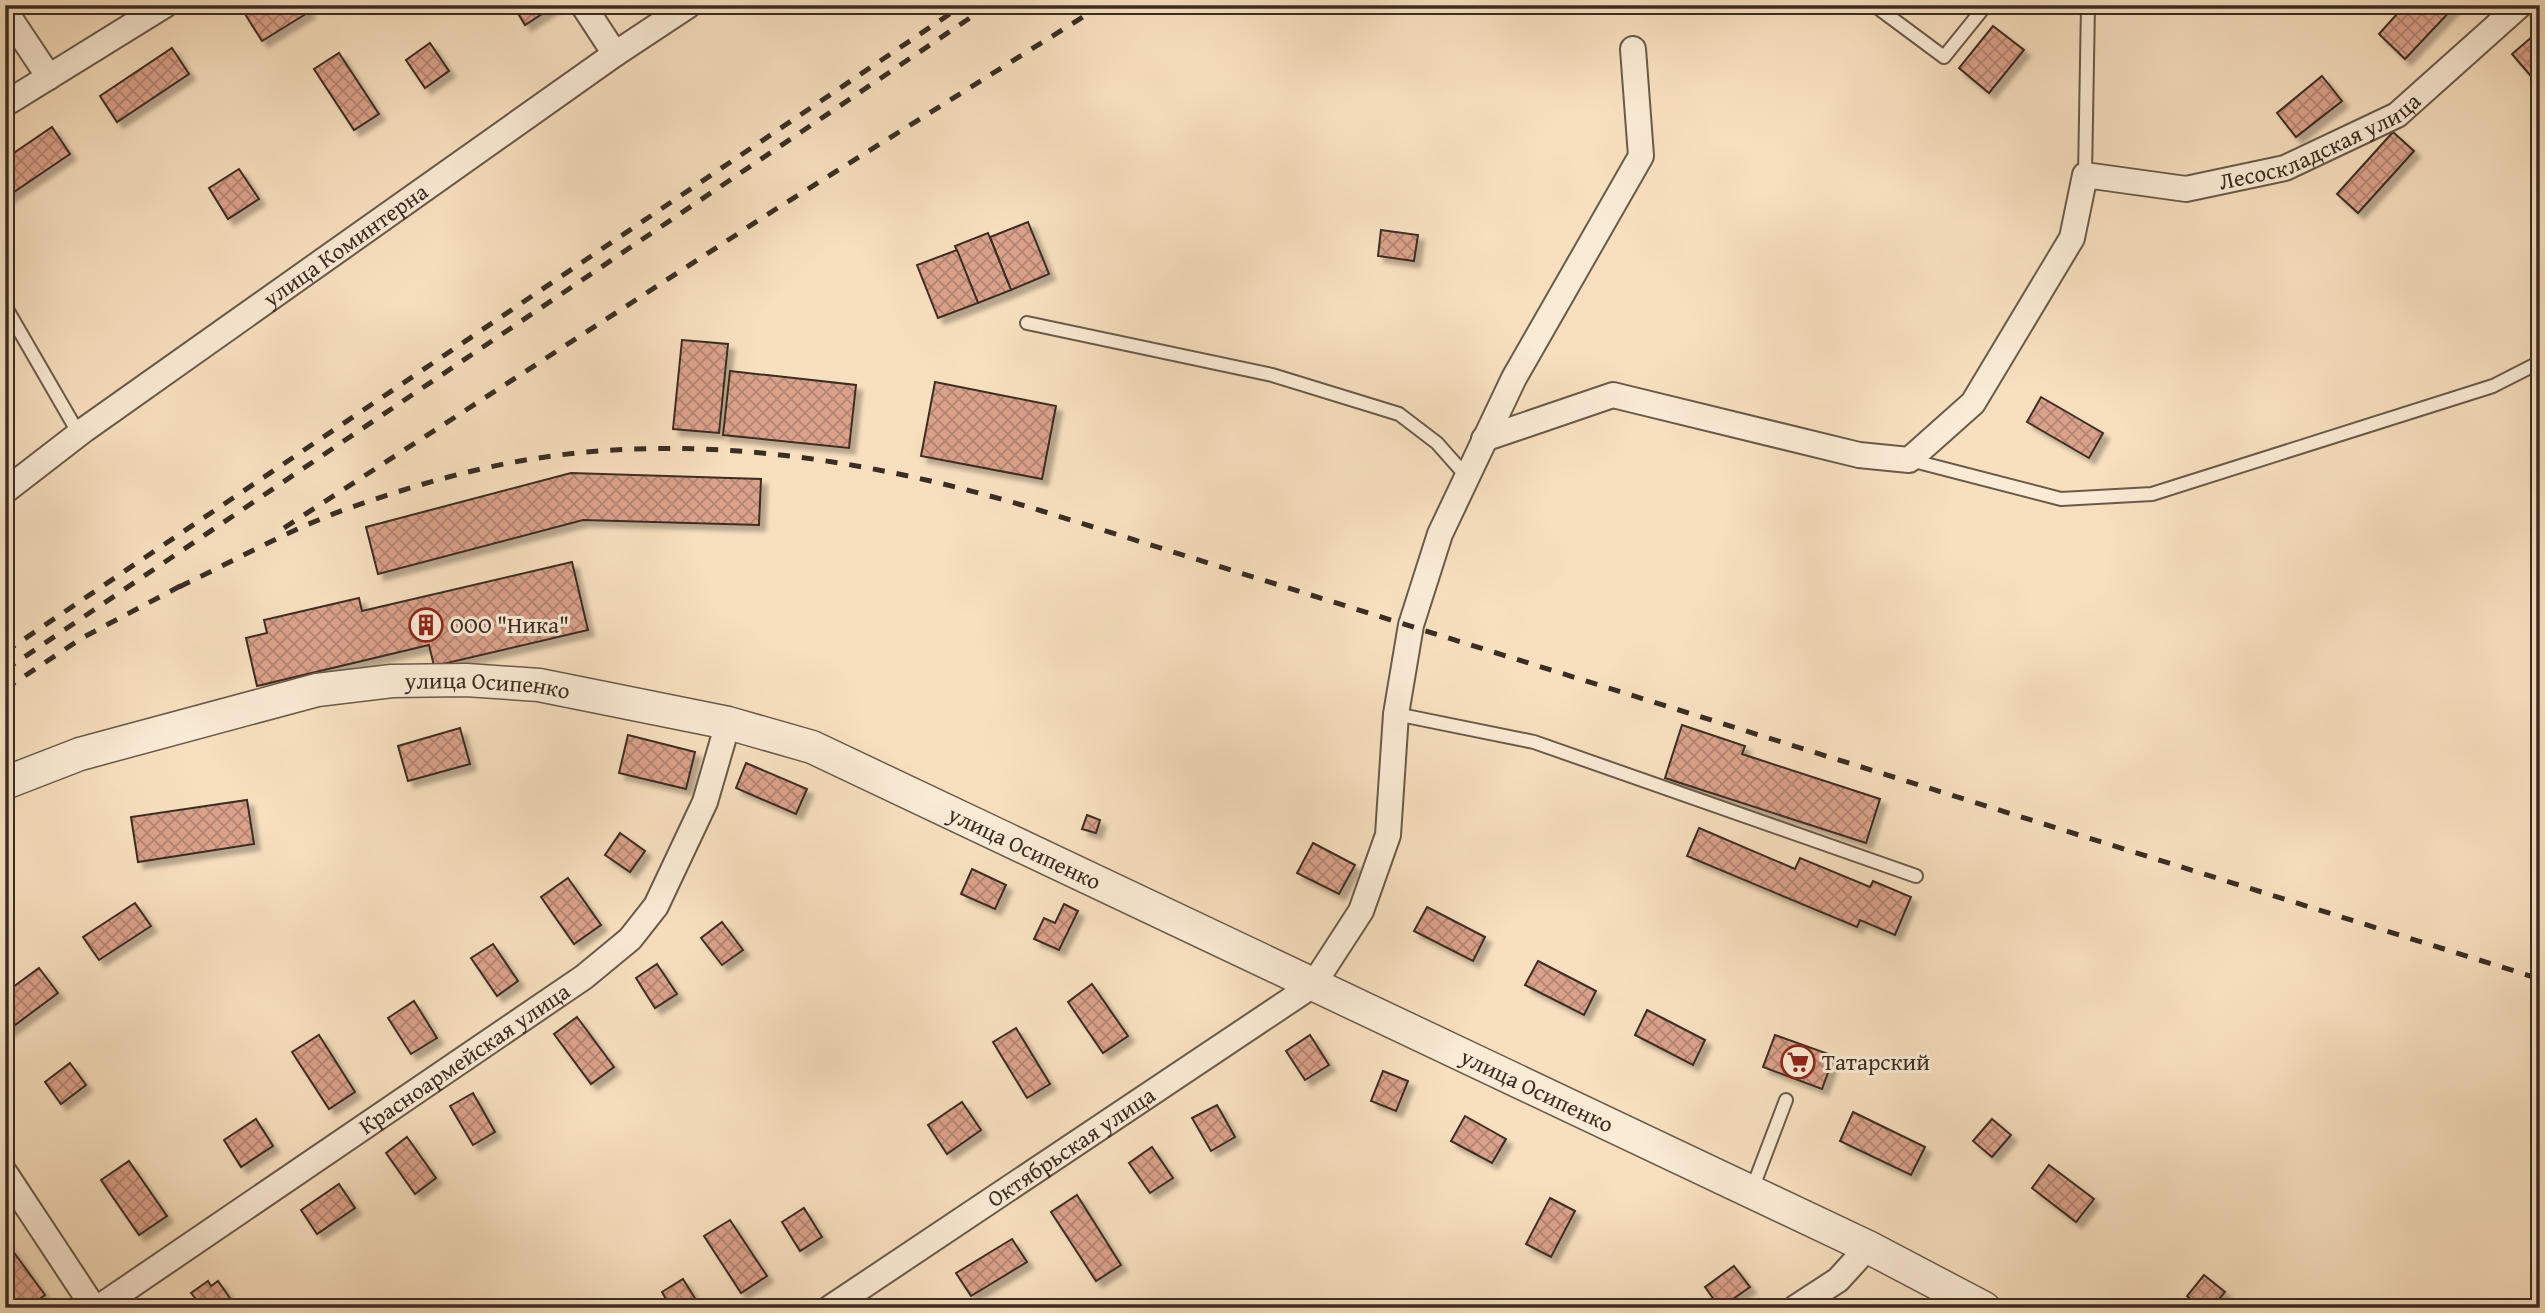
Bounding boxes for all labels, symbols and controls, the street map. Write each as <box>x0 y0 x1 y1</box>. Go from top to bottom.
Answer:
street label: Лесоскладская улица <box>2216 85 2428 198</box>
street label: улица Коминтерна <box>255 175 434 315</box>
building icon: ООО "Ника" <box>407 606 445 644</box>
place label: ООО "Ника" <box>450 608 569 641</box>
street label: улица Осипенко <box>403 663 573 707</box>
street label: улица Осипенко <box>942 796 1107 898</box>
street label: Красноармейская улица <box>352 974 576 1142</box>
street label: улица Осипенко <box>1454 1039 1619 1140</box>
supermarket icon: Татарский <box>1779 1043 1817 1081</box>
place label: Татарский <box>1822 1045 1930 1078</box>
street label: Октябрьская улица <box>980 1078 1161 1215</box>

